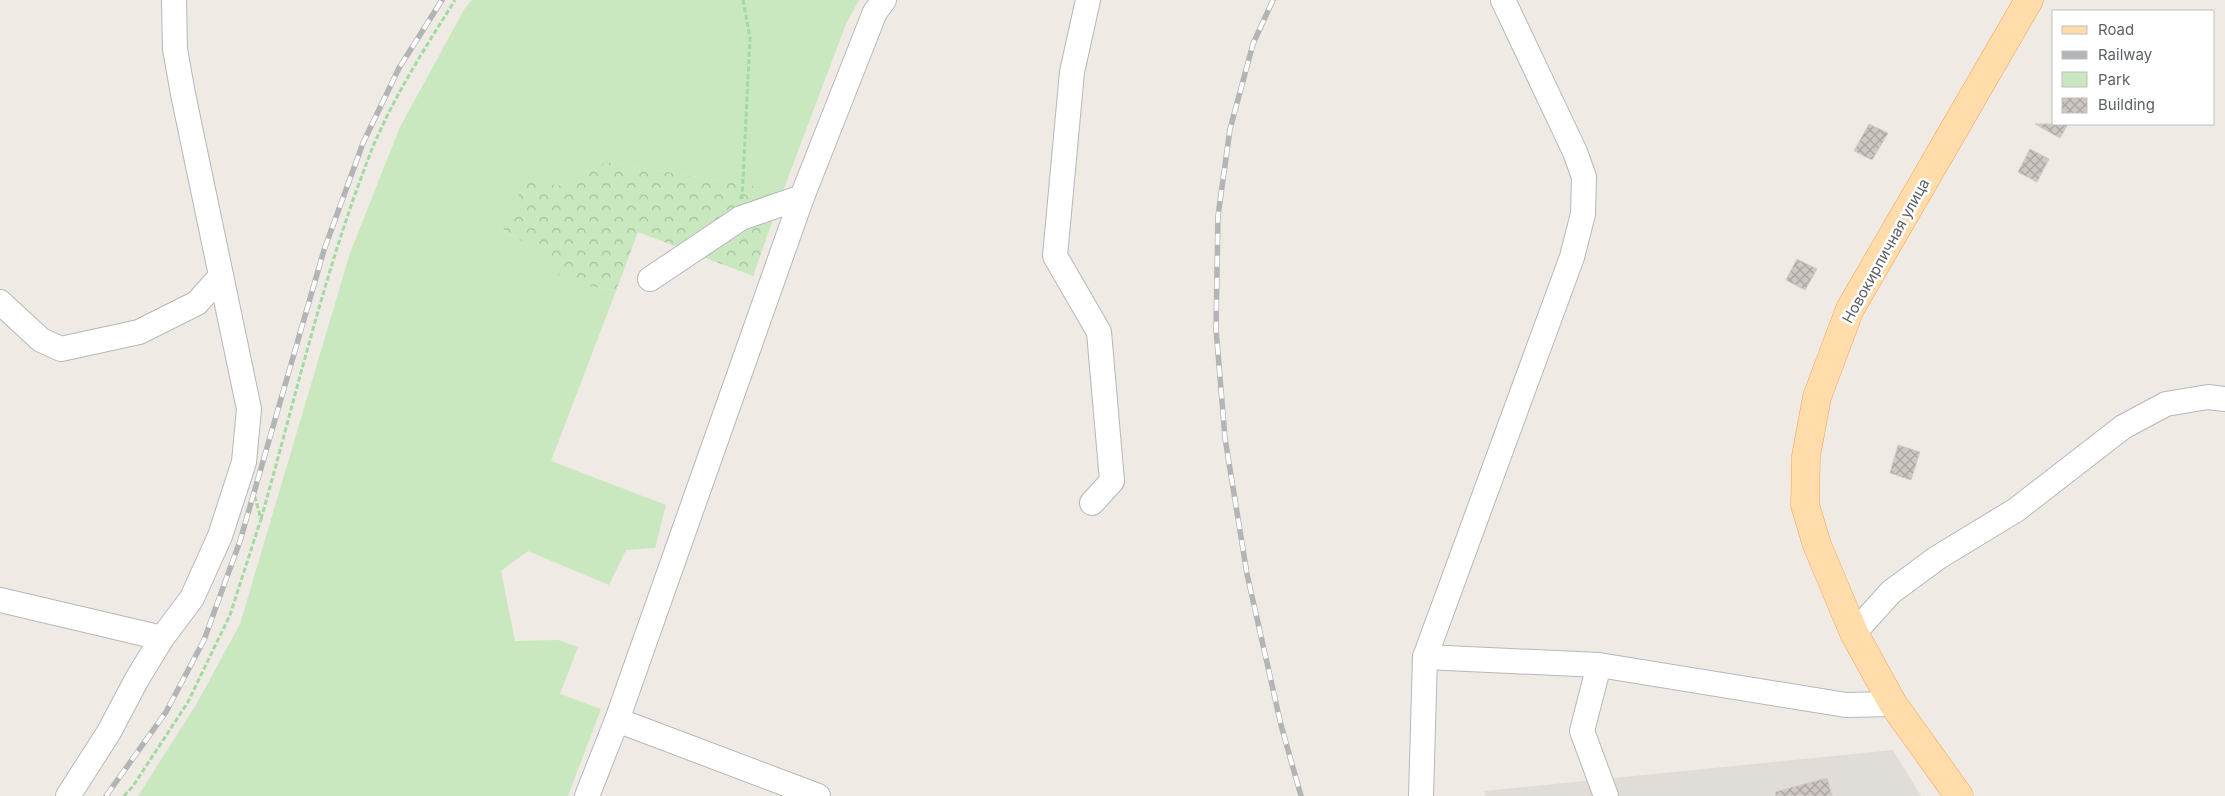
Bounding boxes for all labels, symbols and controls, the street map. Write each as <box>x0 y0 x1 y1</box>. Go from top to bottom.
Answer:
legend <box>2052 10 2215 125</box>
text: Road <box>2098 20 2134 39</box>
text: Railway <box>2098 45 2153 64</box>
text: Park <box>2098 70 2131 89</box>
text: Building <box>2098 95 2155 114</box>
street label: Новокирпичная улица <box>1838 175 1933 326</box>

